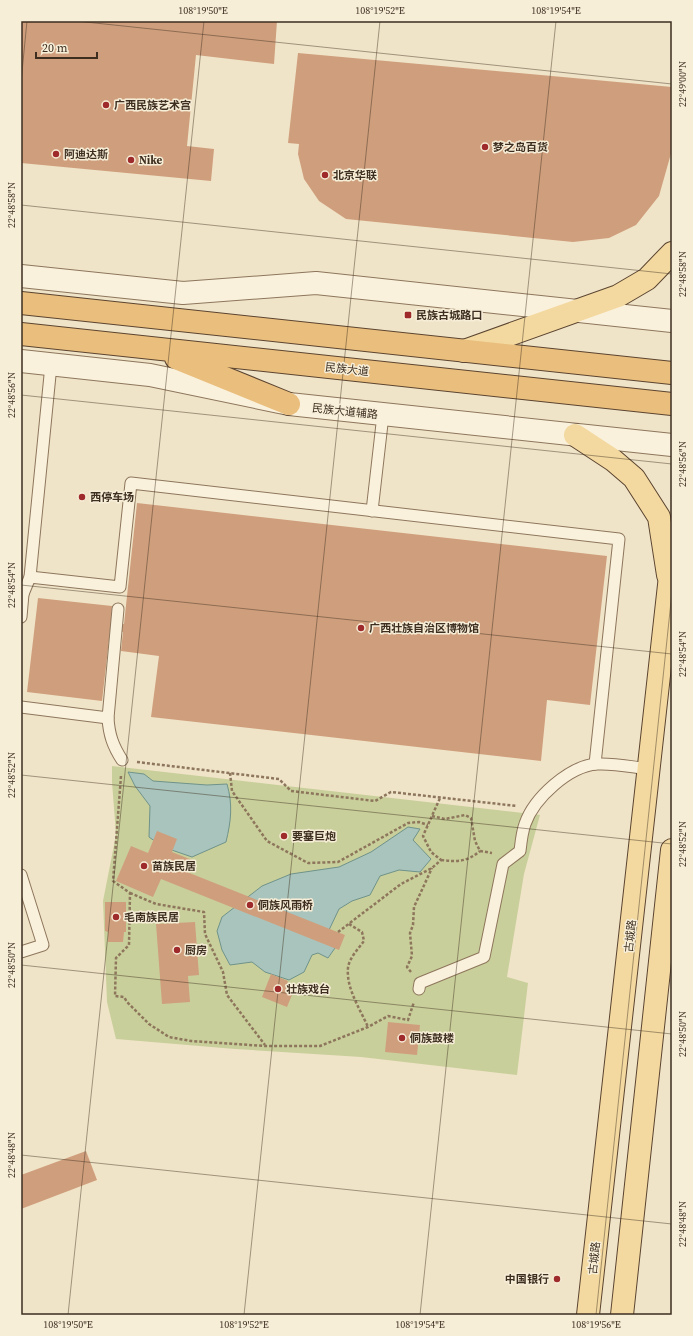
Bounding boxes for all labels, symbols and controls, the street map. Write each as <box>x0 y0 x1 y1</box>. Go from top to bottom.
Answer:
text: 108°19'50"E <box>178 4 228 17</box>
text: 108°19'52"E <box>355 4 405 17</box>
text: 108°19'54"E <box>531 4 581 17</box>
scale bar <box>36 34 97 60</box>
text: 20 m <box>42 40 68 56</box>
text: 22°49'00"N <box>676 61 689 107</box>
place label: 广西民族艺术宫 <box>114 98 191 113</box>
marker: 广西民族艺术宫 <box>101 100 111 110</box>
place label: 梦之岛百货 <box>493 140 548 155</box>
marker: 梦之岛百货 <box>480 142 490 152</box>
place label: 阿迪达斯 <box>64 147 108 162</box>
marker: 阿迪达斯 <box>51 149 61 159</box>
place label: Nike <box>139 153 163 168</box>
marker: Nike <box>126 155 136 165</box>
place label: 北京华联 <box>333 168 377 183</box>
marker: 北京华联 <box>320 170 330 180</box>
text: 22°48'58"N <box>5 182 18 228</box>
text: 22°48'58"N <box>676 251 689 297</box>
place label: 民族古城路口 <box>416 308 482 323</box>
marker: 民族古城路口 <box>403 310 413 320</box>
street label: 民族大道 <box>324 360 370 379</box>
text: 22°48'56"N <box>5 372 18 418</box>
street label: 民族大道辅路 <box>311 401 379 422</box>
text: 22°48'56"N <box>676 441 689 487</box>
place label: 西停车场 <box>90 490 134 505</box>
marker: 西停车场 <box>77 492 87 502</box>
text: 22°48'54"N <box>5 562 18 608</box>
place label: 广西壮族自治区博物馆 <box>369 621 479 636</box>
marker: 广西壮族自治区博物馆 <box>356 623 366 633</box>
text: 22°48'54"N <box>676 631 689 677</box>
text: 22°48'52"N <box>5 752 18 798</box>
text: 22°48'52"N <box>676 821 689 867</box>
place label: 要塞巨炮 <box>292 829 336 844</box>
marker: 要塞巨炮 <box>279 831 289 841</box>
place label: 苗族民居 <box>152 859 196 874</box>
marker: 苗族民居 <box>139 861 149 871</box>
place label: 侗族风雨桥 <box>257 898 313 913</box>
marker: 侗族风雨桥 <box>245 900 255 910</box>
place label: 毛南族民居 <box>124 910 179 925</box>
marker: 毛南族民居 <box>111 912 121 922</box>
street label: 古城路 <box>621 919 640 953</box>
text: 22°48'50"N <box>5 942 18 988</box>
place label: 厨房 <box>185 943 207 958</box>
marker: 厨房 <box>172 945 182 955</box>
place label: 壮族戏台 <box>286 982 330 997</box>
marker: 壮族戏台 <box>273 984 283 994</box>
text: 22°48'50"N <box>676 1011 689 1057</box>
place label: 侗族鼓楼 <box>409 1031 454 1046</box>
marker: 侗族鼓楼 <box>397 1033 407 1043</box>
text: 22°48'48"N <box>5 1132 18 1178</box>
text: 22°48'48"N <box>676 1201 689 1247</box>
street label: 古城路 <box>585 1241 604 1275</box>
place label: 中国银行 <box>505 1272 549 1287</box>
marker: 中国银行 <box>552 1274 562 1284</box>
text: 108°19'50"E <box>43 1318 93 1331</box>
text: 108°19'52"E <box>219 1318 269 1331</box>
text: 108°19'54"E <box>395 1318 445 1331</box>
text: 108°19'56"E <box>571 1318 621 1331</box>

